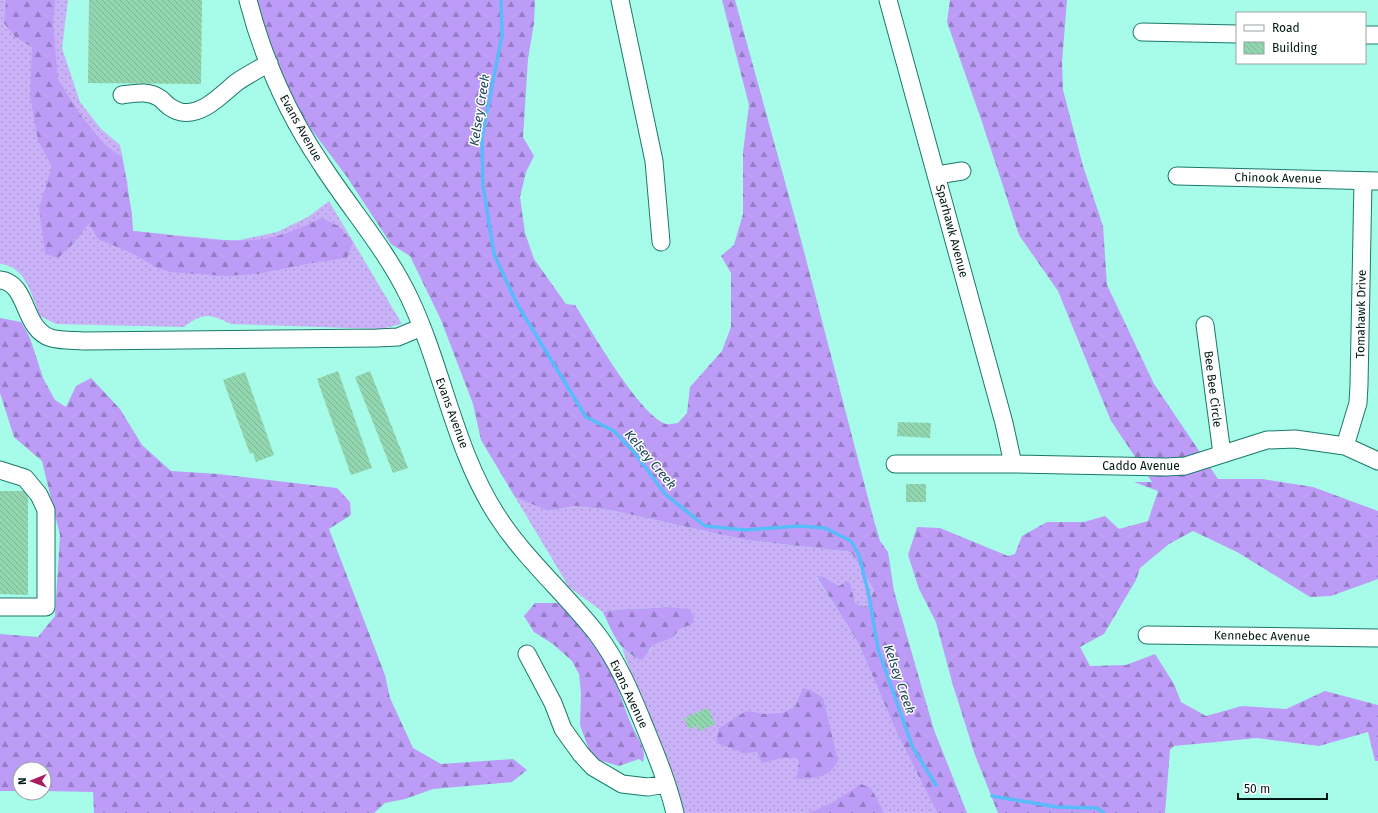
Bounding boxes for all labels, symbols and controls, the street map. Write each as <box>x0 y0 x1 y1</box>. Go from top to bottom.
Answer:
legend <box>1236 12 1366 64</box>
text: Road <box>1272 21 1300 35</box>
text: Building <box>1272 41 1318 55</box>
water label: Kelsey Creek <box>466 73 493 147</box>
street label: Evans Avenue <box>277 92 325 164</box>
street label: Chinook Avenue <box>1234 170 1322 186</box>
street label: Sparhawk Avenue <box>933 183 971 279</box>
street label: Tomahawk Drive <box>1353 269 1369 359</box>
street label: Bee Bee Circle <box>1201 350 1225 428</box>
street label: Evans Avenue <box>433 376 471 450</box>
water label: Kelsey Creek <box>622 427 680 492</box>
street label: Caddo Avenue <box>1102 459 1180 473</box>
street label: Kennebec Avenue <box>1214 628 1310 644</box>
water label: Kelsey Creek <box>881 643 918 716</box>
street label: Evans Avenue <box>607 657 651 731</box>
north arrow <box>12 761 52 801</box>
scale bar <box>1238 775 1327 801</box>
text: N <box>16 777 29 785</box>
text: 50 m <box>1244 782 1270 796</box>

